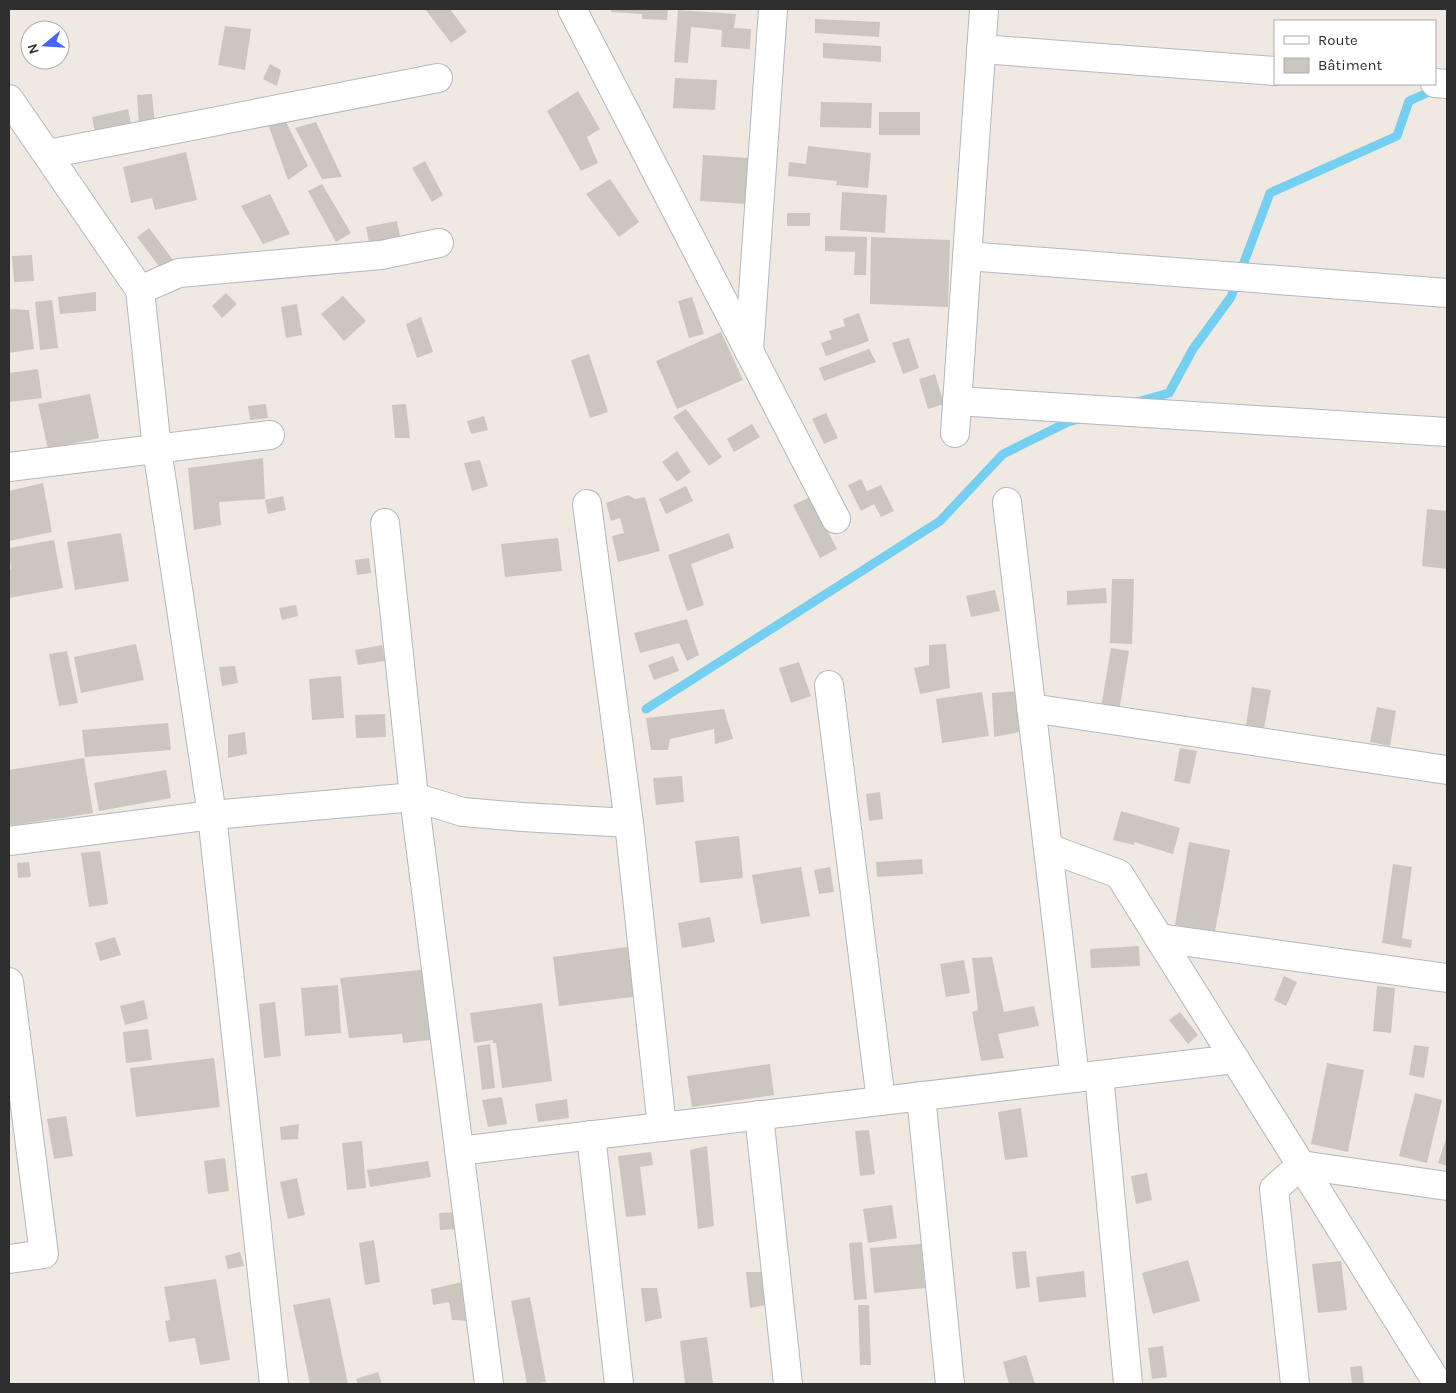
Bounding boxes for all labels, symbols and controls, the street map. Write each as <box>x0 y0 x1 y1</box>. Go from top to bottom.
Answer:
north arrow <box>20 20 70 70</box>
legend <box>1274 20 1436 85</box>
text: Route <box>1318 31 1358 49</box>
text: N <box>23 41 43 56</box>
text: Bâtiment <box>1318 56 1382 74</box>

